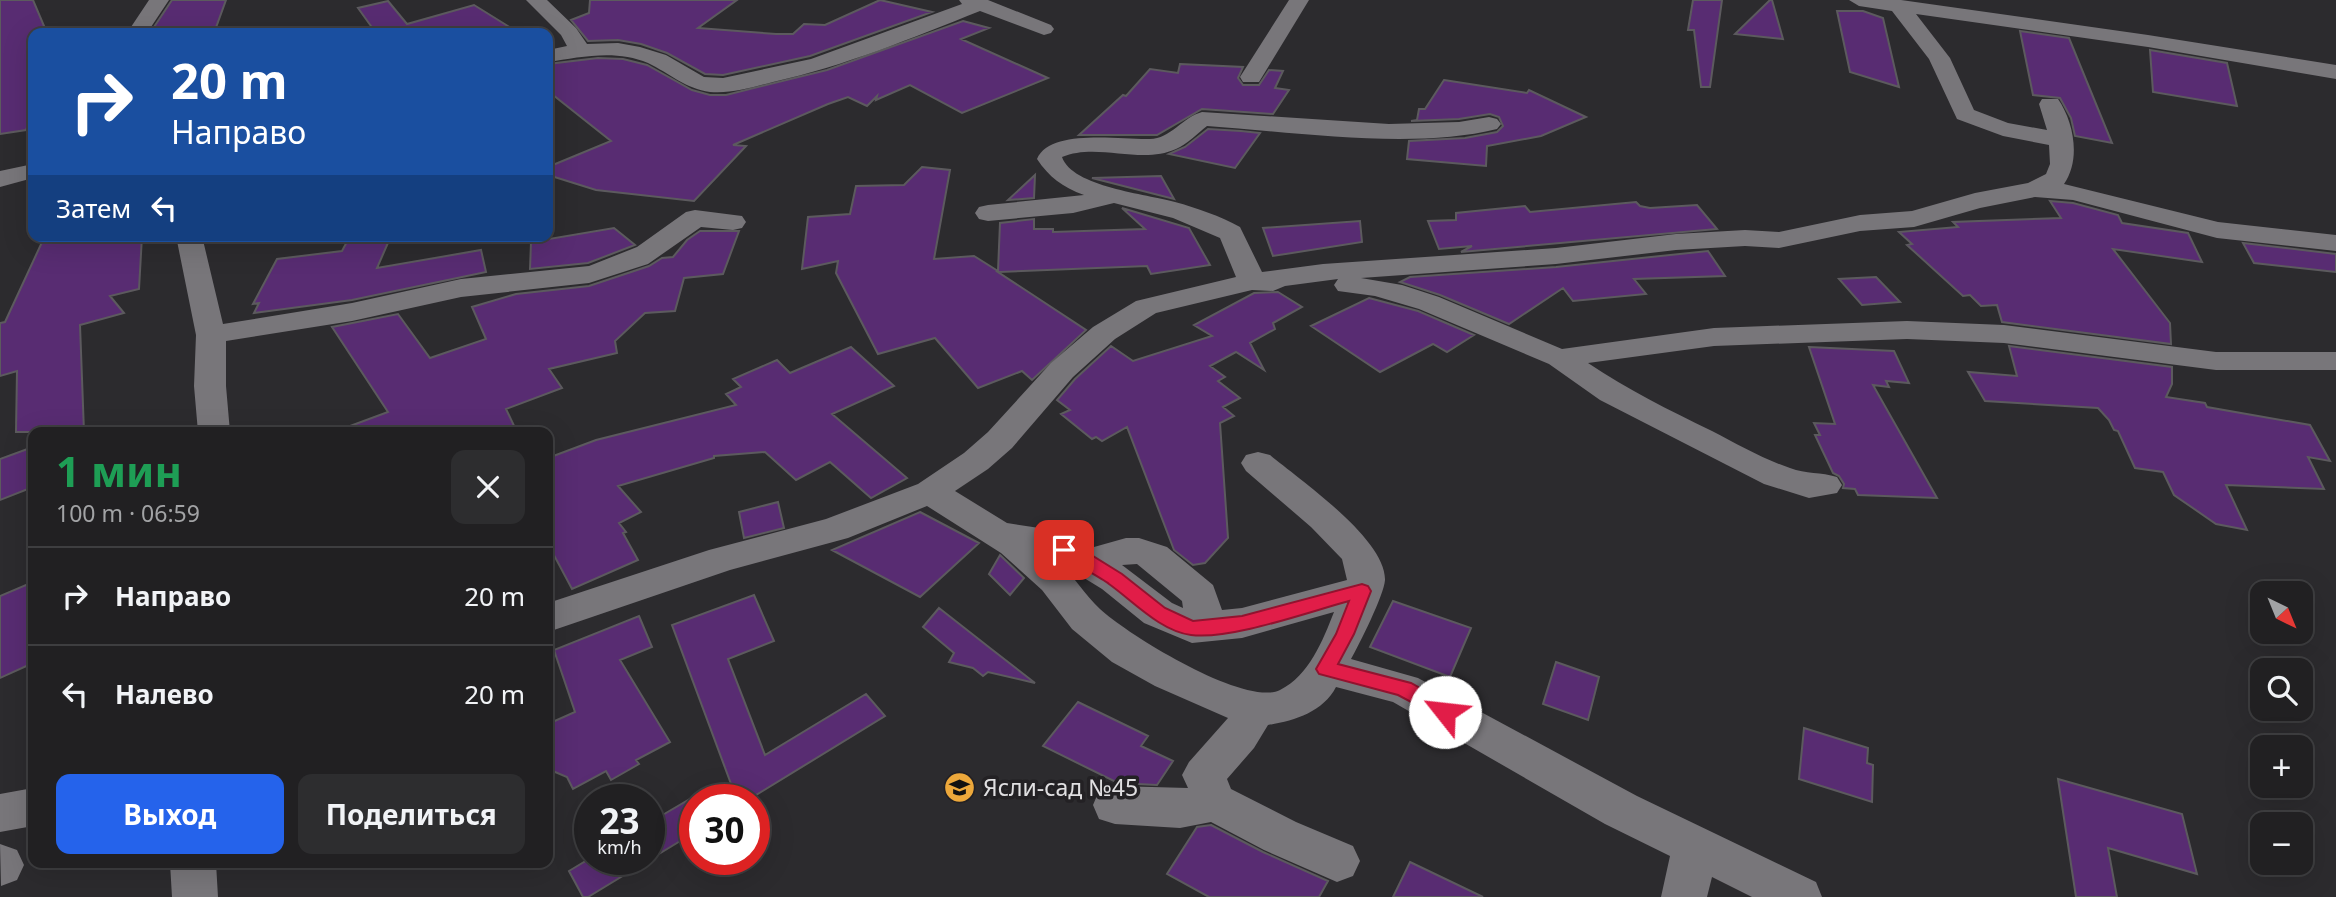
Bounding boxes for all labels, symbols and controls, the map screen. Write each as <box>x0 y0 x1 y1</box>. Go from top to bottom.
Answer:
text: 20 m <box>171 47 288 113</box>
icon: right <box>56 56 147 147</box>
text: Направо <box>171 110 306 153</box>
icon: left <box>145 189 183 227</box>
text: Затем <box>56 190 131 226</box>
text: 1 мин <box>56 442 182 499</box>
button: close <box>451 450 525 524</box>
text: 100 m · 06:59 <box>56 497 200 529</box>
pin <box>1034 520 1094 580</box>
icon: arrive <box>1045 531 1083 569</box>
icon: right <box>56 577 94 615</box>
text: Направо <box>115 578 231 614</box>
text: 20 m <box>464 578 525 614</box>
north arrow <box>2250 581 2314 644</box>
map controls <box>2250 581 2313 875</box>
button: search <box>2250 658 2313 721</box>
icon: left <box>56 675 94 713</box>
position arrow <box>1408 675 1482 749</box>
text: Налево <box>115 676 214 712</box>
text: 20 m <box>464 676 525 712</box>
button: + <box>2250 735 2313 798</box>
school or university icon: Ясли-сад №45 <box>943 770 977 804</box>
place label: Ясли-сад №45 <box>983 771 1138 803</box>
button: Выход <box>56 774 284 854</box>
button: Поделиться <box>298 774 525 854</box>
speed limit sign: 30 <box>679 784 770 875</box>
text: 23 <box>599 797 640 844</box>
button: − <box>2250 812 2313 875</box>
text: km/h <box>597 835 642 859</box>

